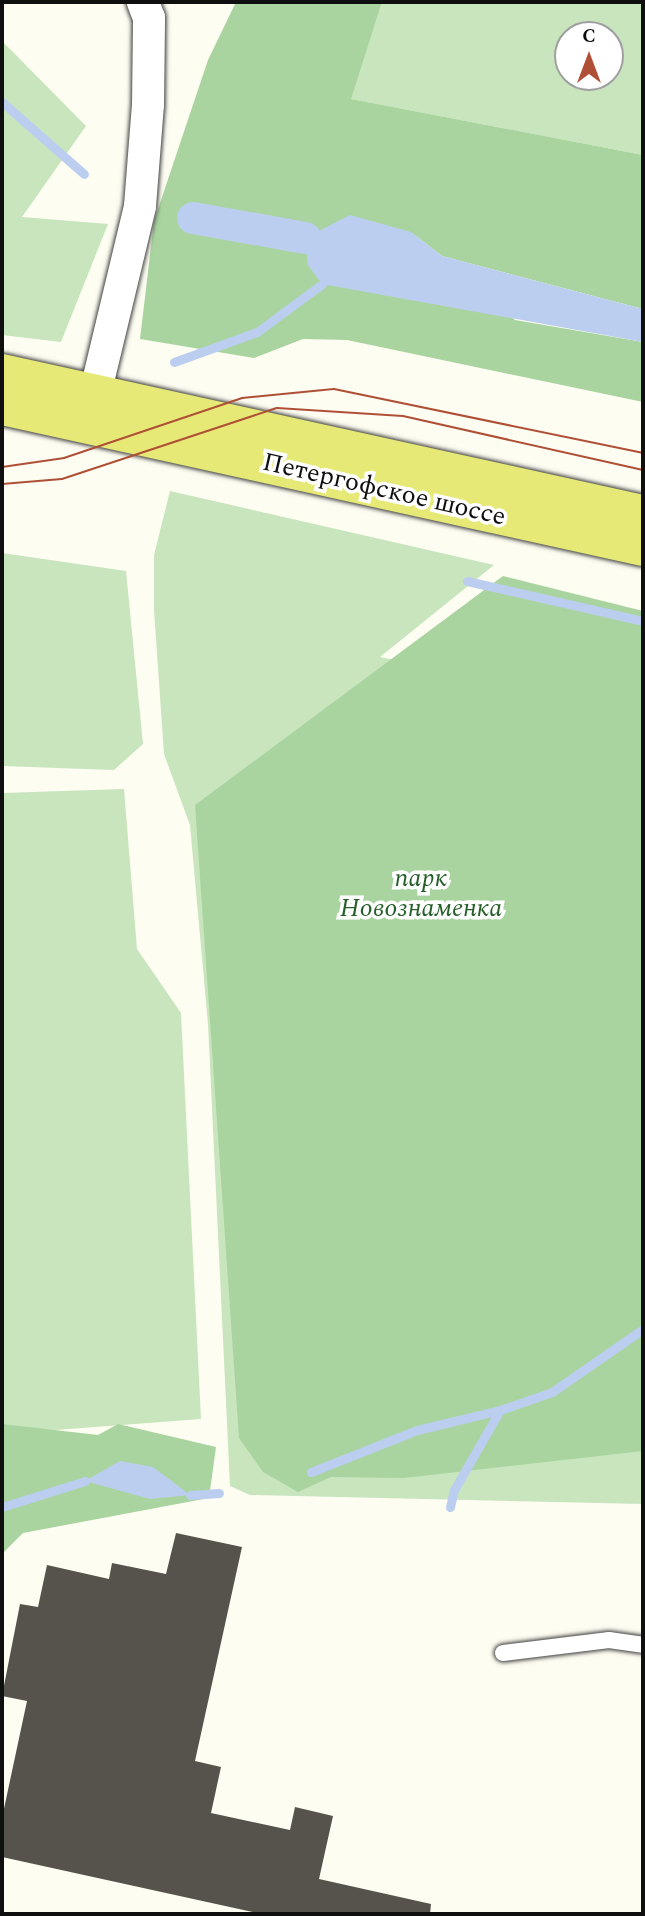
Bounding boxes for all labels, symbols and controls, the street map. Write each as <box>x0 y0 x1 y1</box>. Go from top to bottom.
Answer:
north arrow <box>554 21 624 91</box>
text: С <box>582 22 596 51</box>
street label: Петергофское шоссе <box>259 447 509 533</box>
park label: парк Новознаменка <box>340 863 502 924</box>

